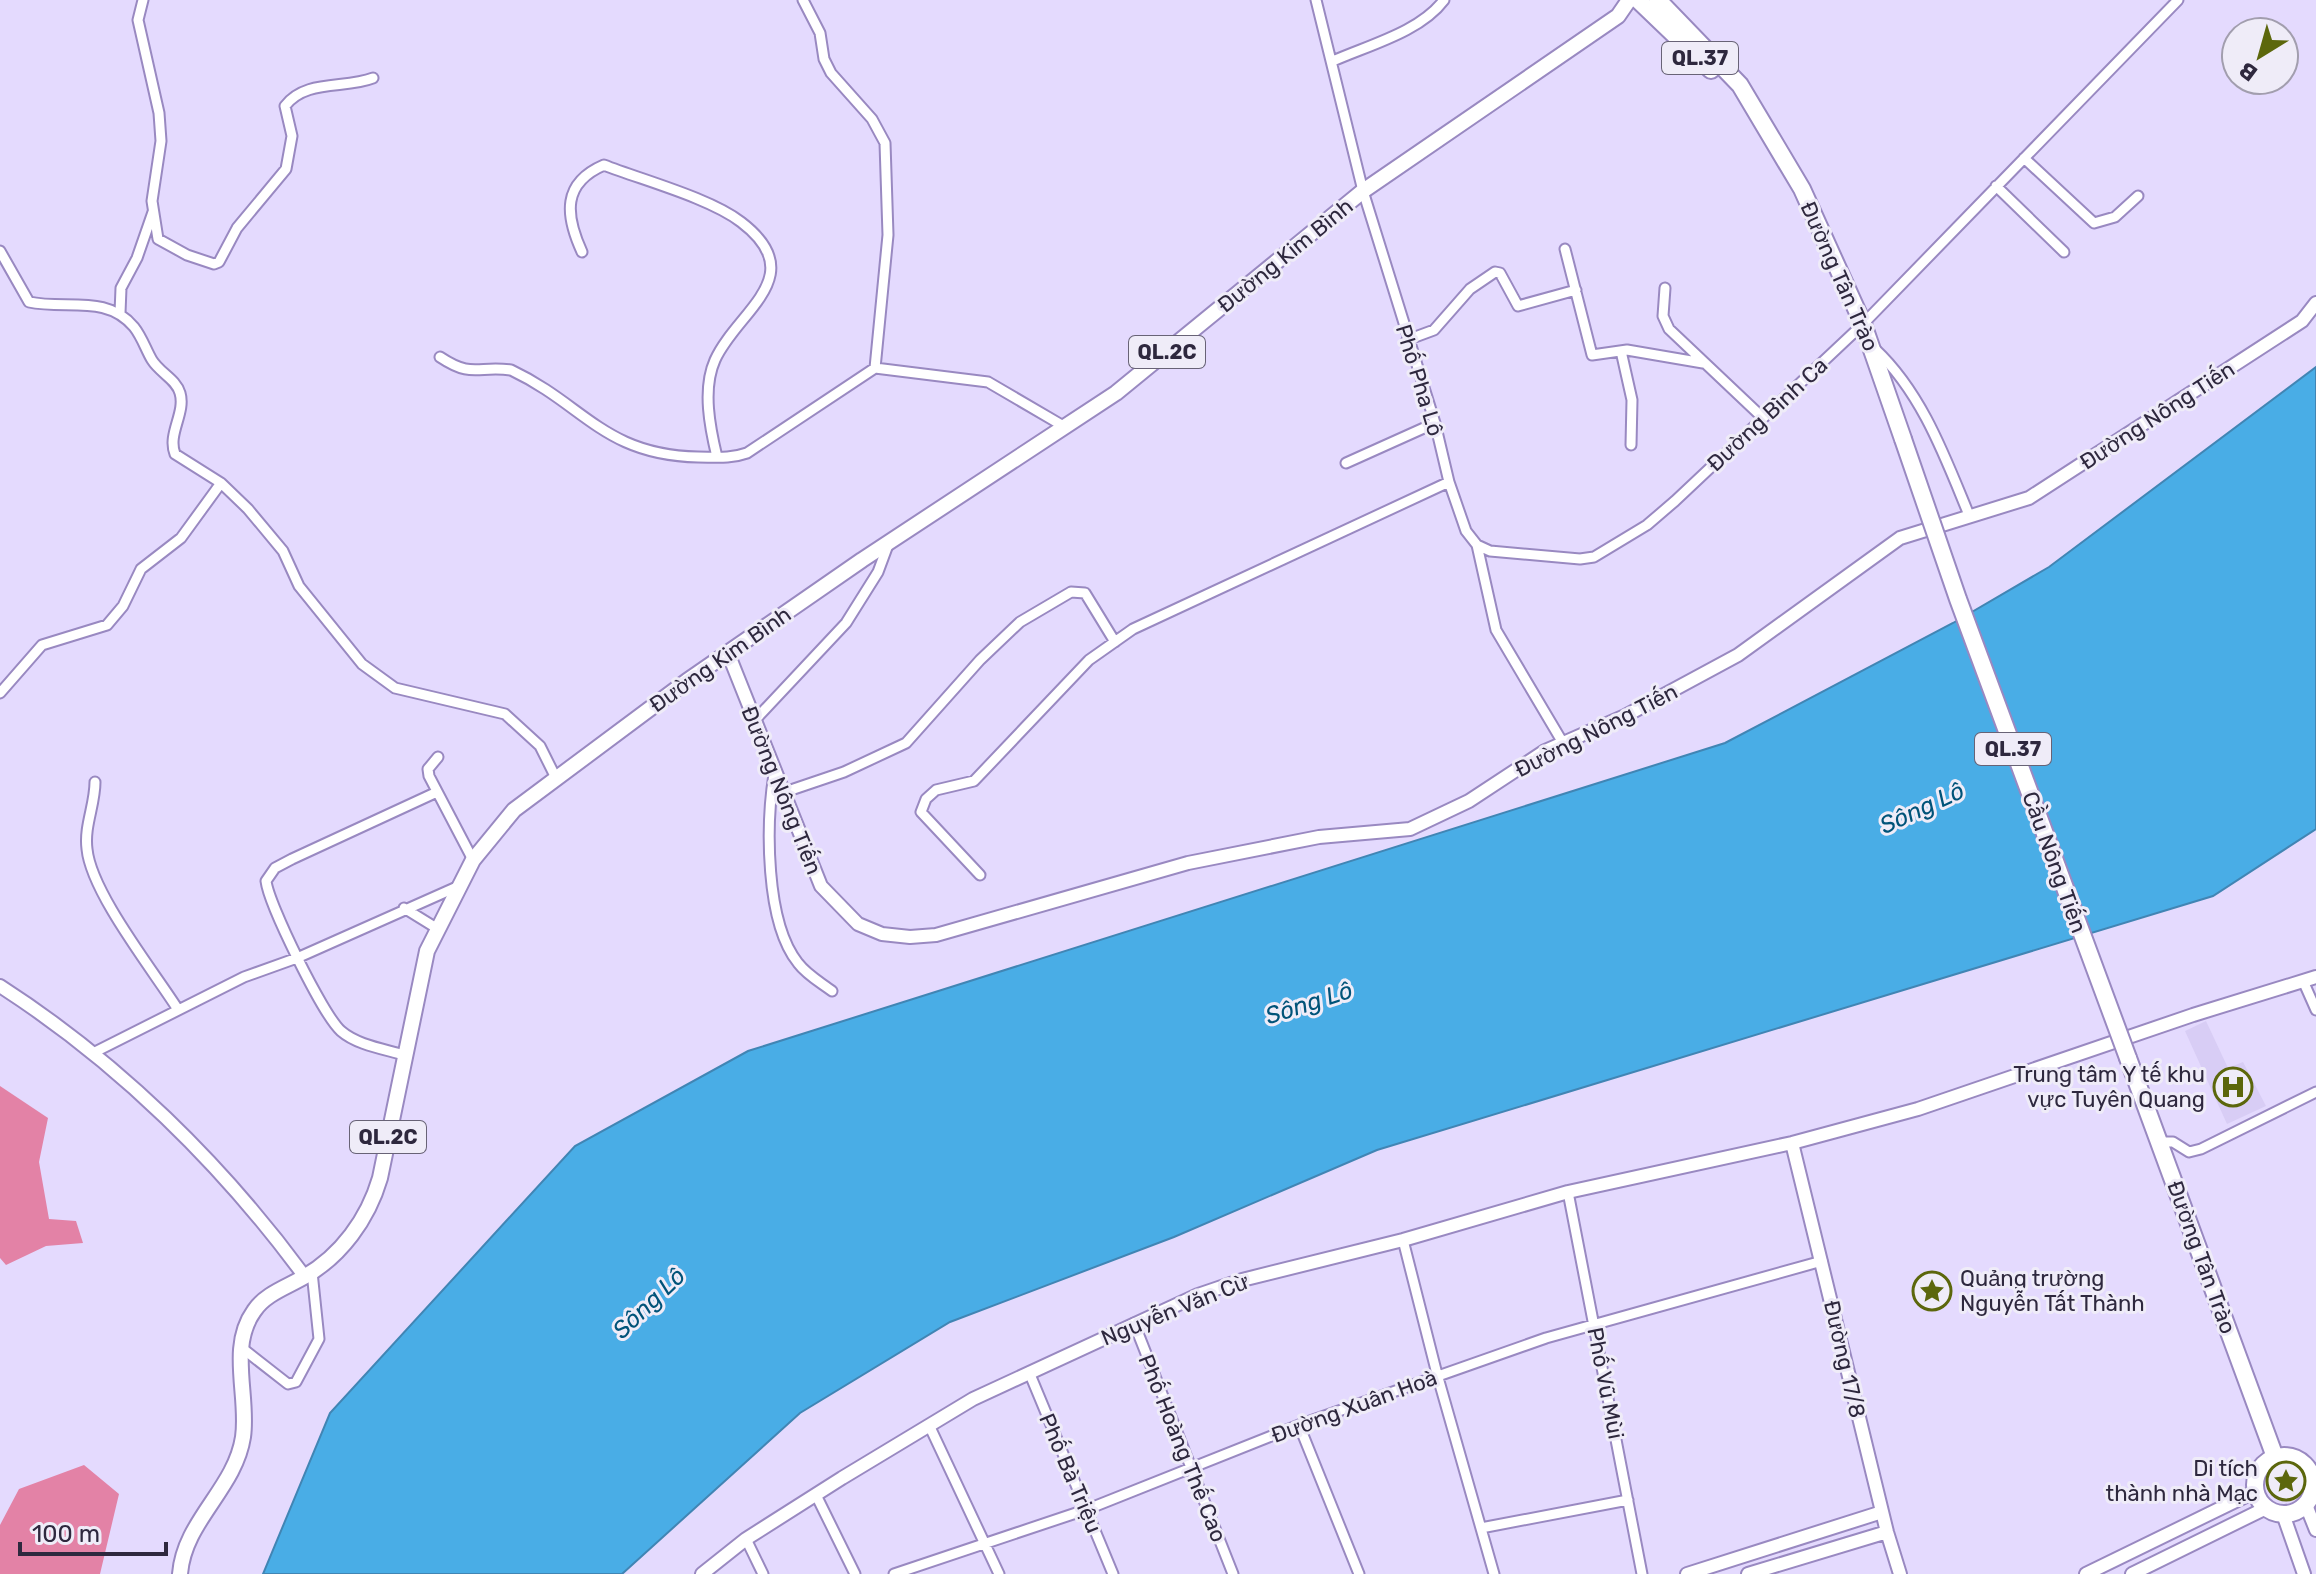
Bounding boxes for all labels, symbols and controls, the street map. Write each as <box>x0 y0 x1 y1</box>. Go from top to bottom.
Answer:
north arrow <box>2220 16 2300 96</box>
road number: QL.37 <box>1662 42 1738 74</box>
text: B <box>2234 56 2263 87</box>
street label: Đường Kim Bình <box>1212 192 1359 318</box>
street label: Đường Tân Trào <box>1795 197 1885 355</box>
street label: Phố Pha Lô <box>1390 321 1449 439</box>
road number: QL.2C <box>1129 336 1205 368</box>
street label: Đường Bình Ca <box>1701 352 1833 477</box>
street label: Đường Nông Tiến <box>2075 355 2240 476</box>
street label: Đường Kim Bình <box>644 601 796 718</box>
street label: Đường Nông Tiến <box>1510 678 1682 783</box>
street label: Đường Nông Tiến <box>735 702 828 878</box>
road number: QL.37 <box>1975 733 2051 765</box>
water label: Sông Lô <box>1875 776 1969 840</box>
street label: Cầu Nông Tiến <box>2016 788 2093 936</box>
water label: Sông Lô <box>1262 976 1356 1030</box>
place label: Trung tâm Y tế khu vực Tuyên Quang <box>2013 1061 2205 1113</box>
hospital icon: Trung tâm Y tế khu vực Tuyên Quang <box>2212 1066 2254 1108</box>
road number: QL.2C <box>350 1121 426 1153</box>
street label: Đường Tân Trào <box>2161 1177 2242 1337</box>
water label: Sông Lô <box>607 1262 691 1344</box>
place label: Quảng trường Nguyễn Tất Thành <box>1960 1265 2145 1317</box>
street label: Nguyễn Văn Cừ <box>1097 1267 1253 1351</box>
place icon: Quảng trường Nguyễn Tất Thành <box>1911 1270 1953 1312</box>
street label: Đường 17/8 <box>1818 1298 1871 1421</box>
street label: Phố Vũ Mùi <box>1581 1325 1630 1441</box>
street label: Phố Hoàng Thế Cao <box>1133 1350 1233 1546</box>
street label: Đường Xuân Hoà <box>1268 1364 1441 1449</box>
street label: Phố Bà Triệu <box>1033 1409 1108 1537</box>
place label: Di tích thành nhà Mạc <box>2106 1455 2258 1507</box>
place icon: Di tích thành nhà Mạc <box>2265 1460 2307 1502</box>
scale bar <box>20 1506 166 1556</box>
text: 100 m <box>32 1520 100 1548</box>

